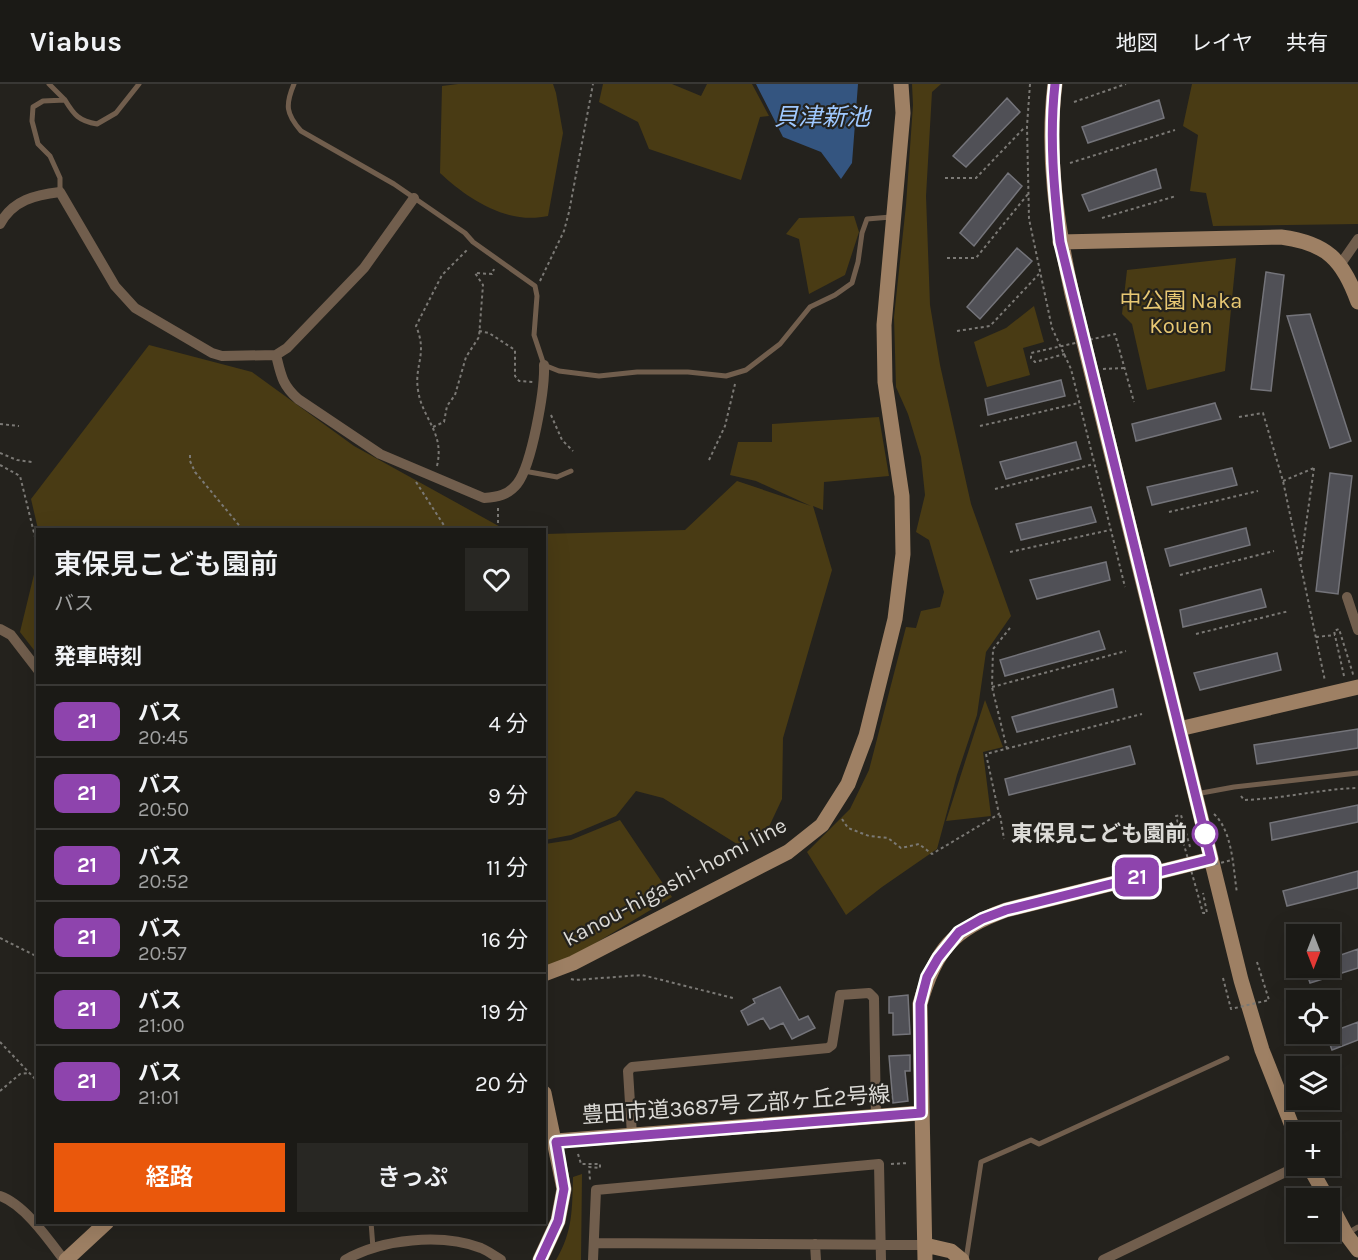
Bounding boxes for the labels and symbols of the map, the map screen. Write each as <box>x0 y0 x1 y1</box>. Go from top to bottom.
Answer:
water label: 貝津新池 <box>774 103 872 131</box>
park label: 中公園 Naka Kouen <box>1120 288 1242 339</box>
street label: kanou-higashi-homi line <box>559 812 791 952</box>
place label: 東保見こども園前 <box>1011 821 1187 847</box>
marker: 東保見こども園前 <box>1192 821 1218 847</box>
line badge: 21 <box>1110 858 1164 896</box>
north arrow <box>1286 924 1340 978</box>
street label: 豊田市道3687号 乙部ヶ丘2号線 <box>581 1081 891 1129</box>

